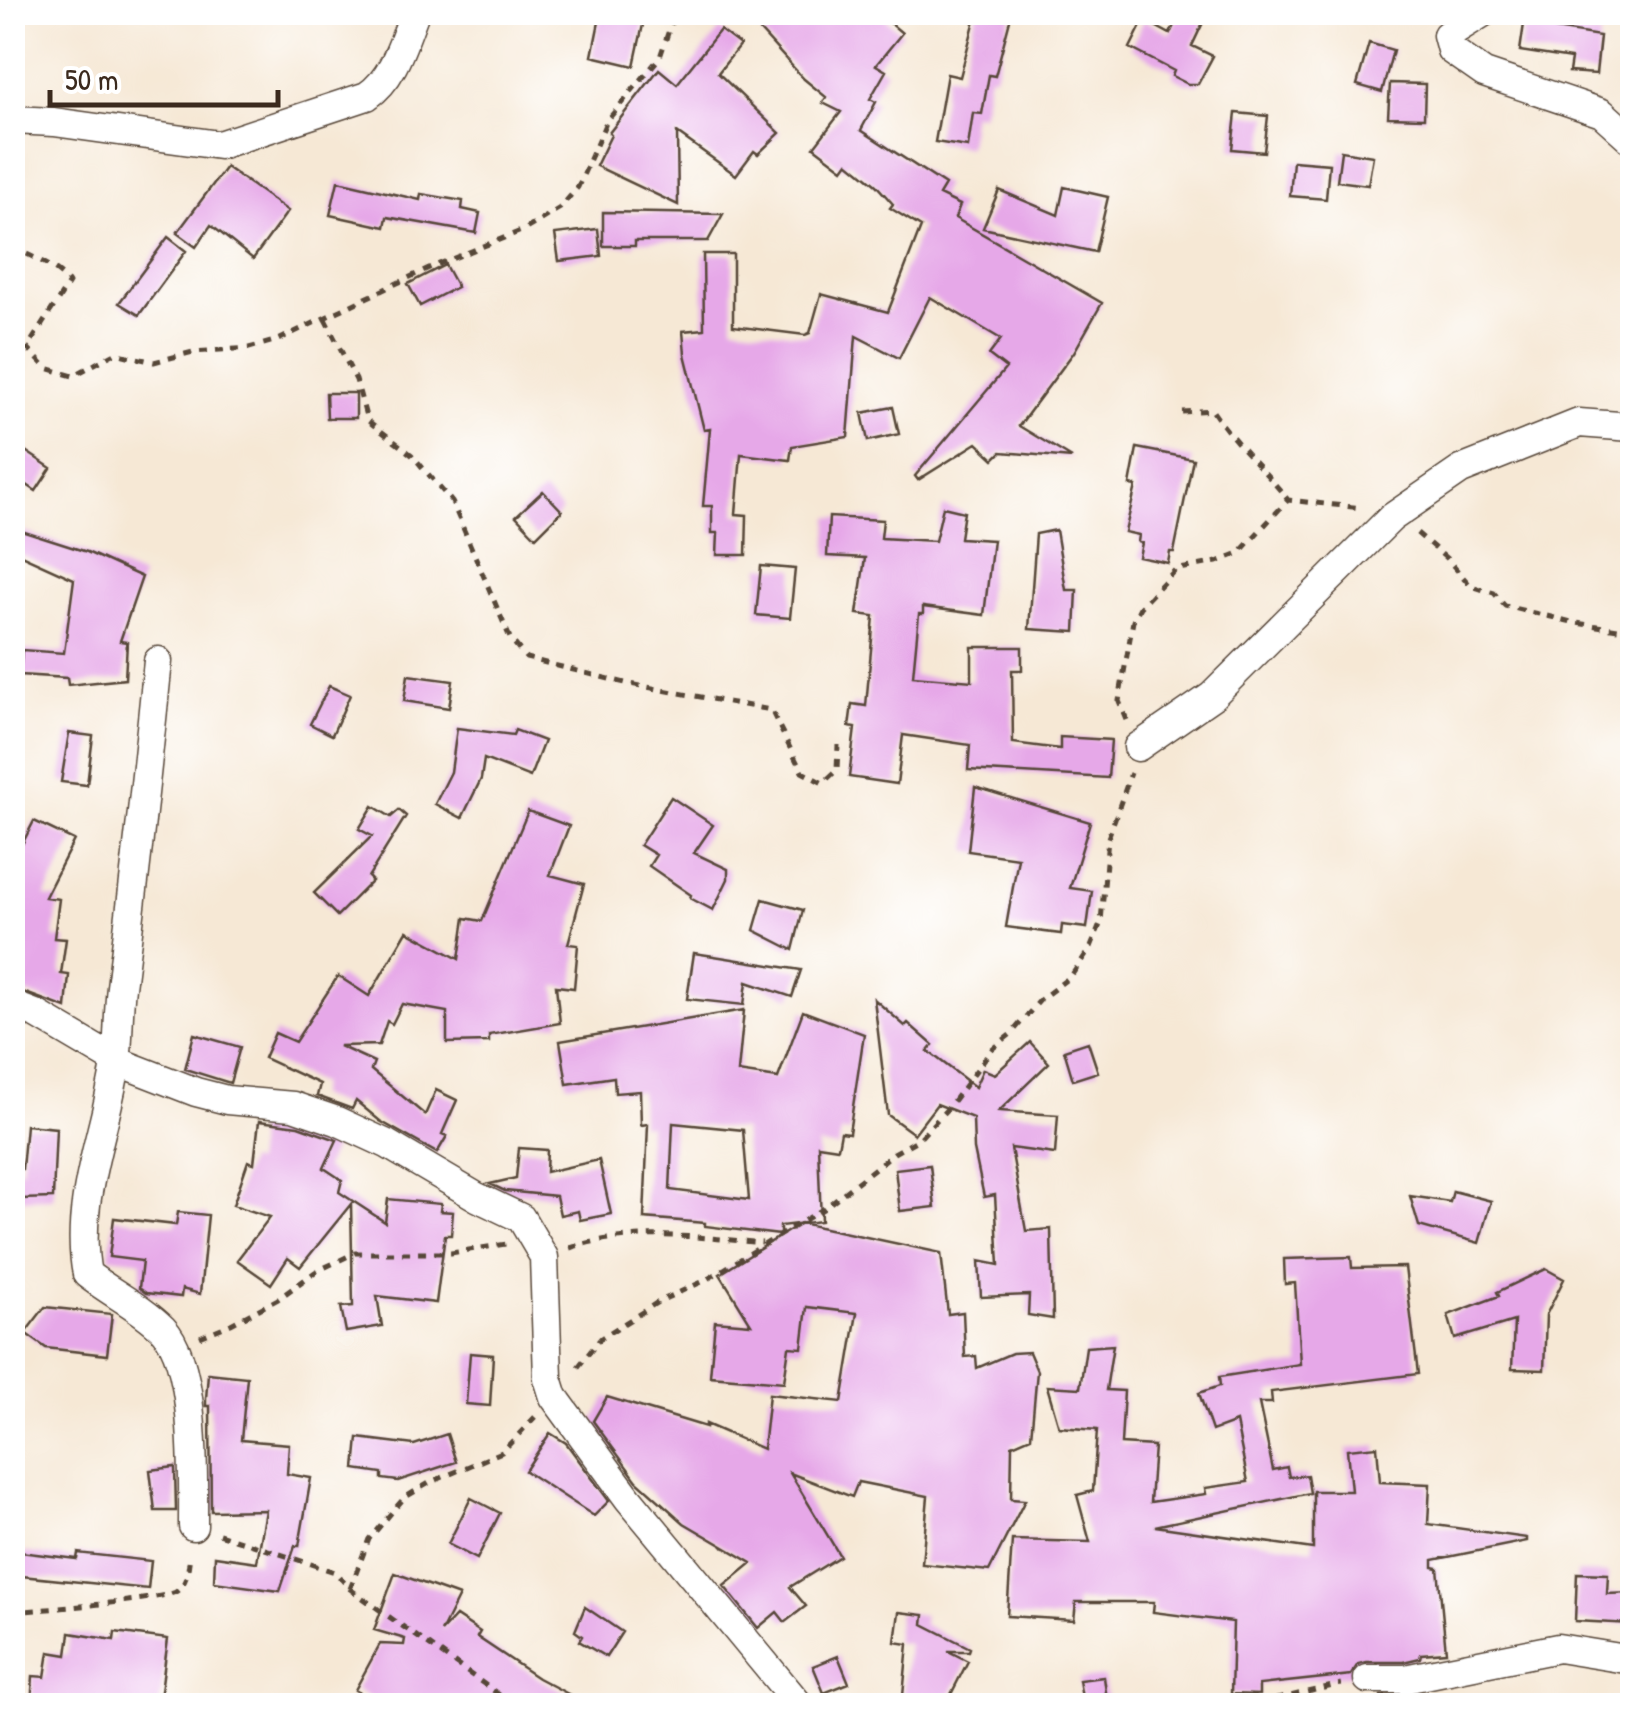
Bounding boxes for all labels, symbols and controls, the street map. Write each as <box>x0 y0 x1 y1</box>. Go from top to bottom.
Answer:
scale bar <box>50 45 278 107</box>
text: 50 m <box>65 59 118 99</box>

